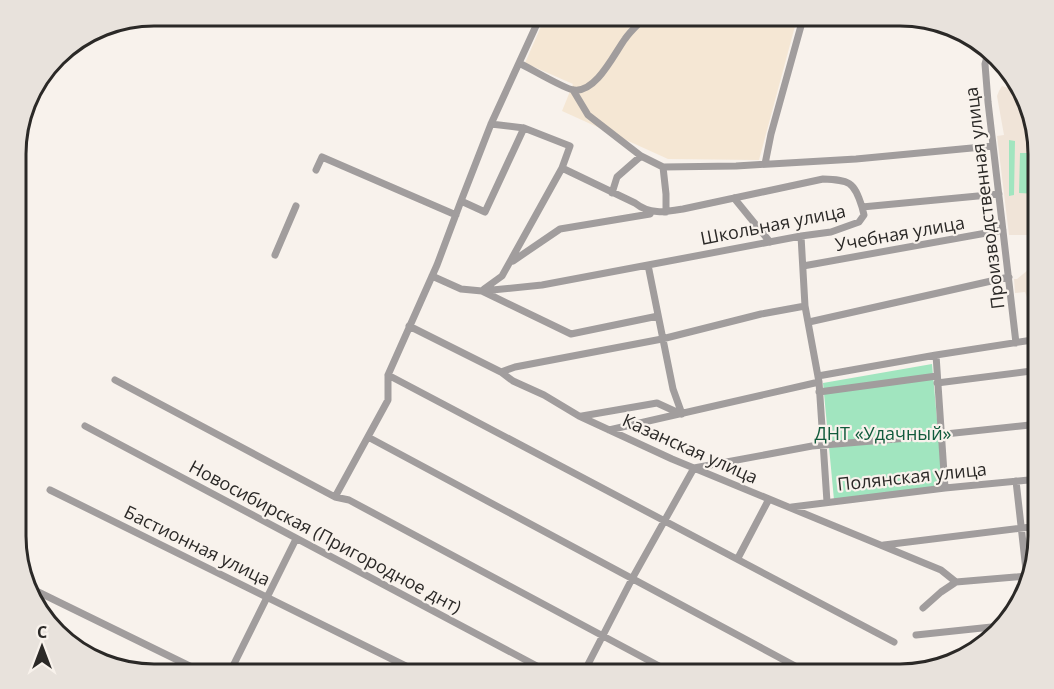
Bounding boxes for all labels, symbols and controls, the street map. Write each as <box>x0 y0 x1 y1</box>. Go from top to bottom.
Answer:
street label: Производственная улица <box>958 86 1010 311</box>
street label: Школьная улица <box>698 198 848 250</box>
street label: Учебная улица <box>833 210 966 256</box>
street label: Казанская улица <box>619 407 762 489</box>
park label: ДНТ «Удачный» <box>814 421 952 445</box>
street label: Новосибирская (Пригородное днт) <box>185 454 466 618</box>
street label: Полянская улица <box>836 456 988 496</box>
street label: Бастионная улица <box>120 499 275 591</box>
north arrow <box>12 617 72 677</box>
text: С <box>37 621 47 643</box>

